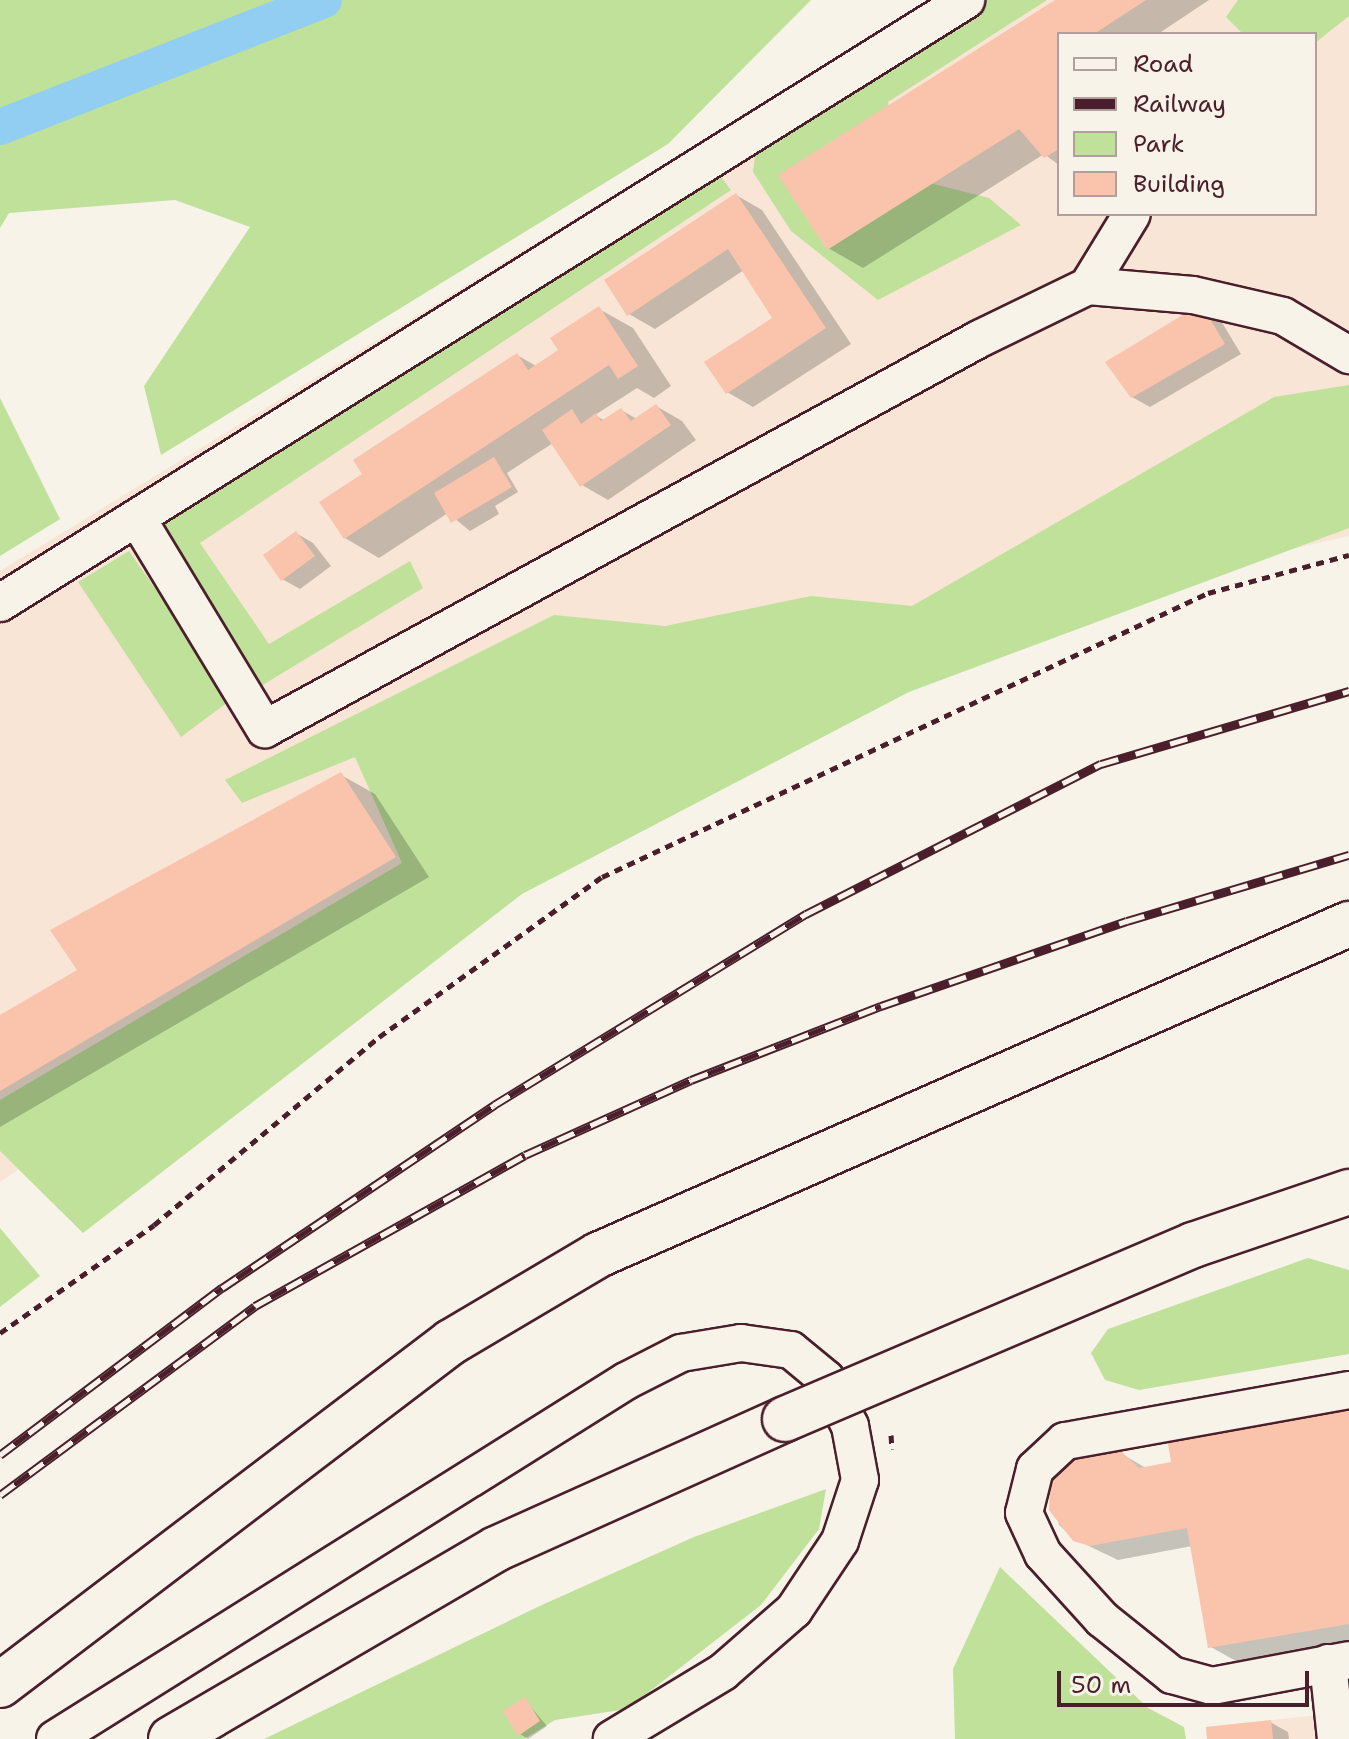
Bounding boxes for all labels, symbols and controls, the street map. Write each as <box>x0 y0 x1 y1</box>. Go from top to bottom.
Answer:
legend <box>1057 32 1317 216</box>
text: Road <box>1133 48 1193 80</box>
text: Railway <box>1133 88 1226 120</box>
text: Park <box>1133 128 1185 160</box>
text: Building <box>1133 168 1225 200</box>
scale bar <box>1061 1655 1313 1705</box>
text: 50 m <box>1071 1669 1131 1701</box>

